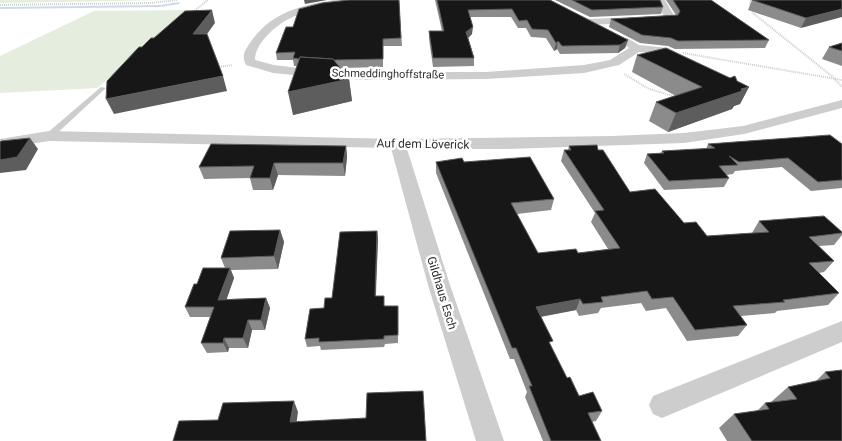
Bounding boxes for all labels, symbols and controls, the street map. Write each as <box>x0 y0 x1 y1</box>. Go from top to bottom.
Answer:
street label: Schmeddinghoffstraße <box>332 67 444 81</box>
street label: Auf dem Löverick <box>376 136 470 152</box>
street label: Gildhaus Esch <box>424 255 460 331</box>

